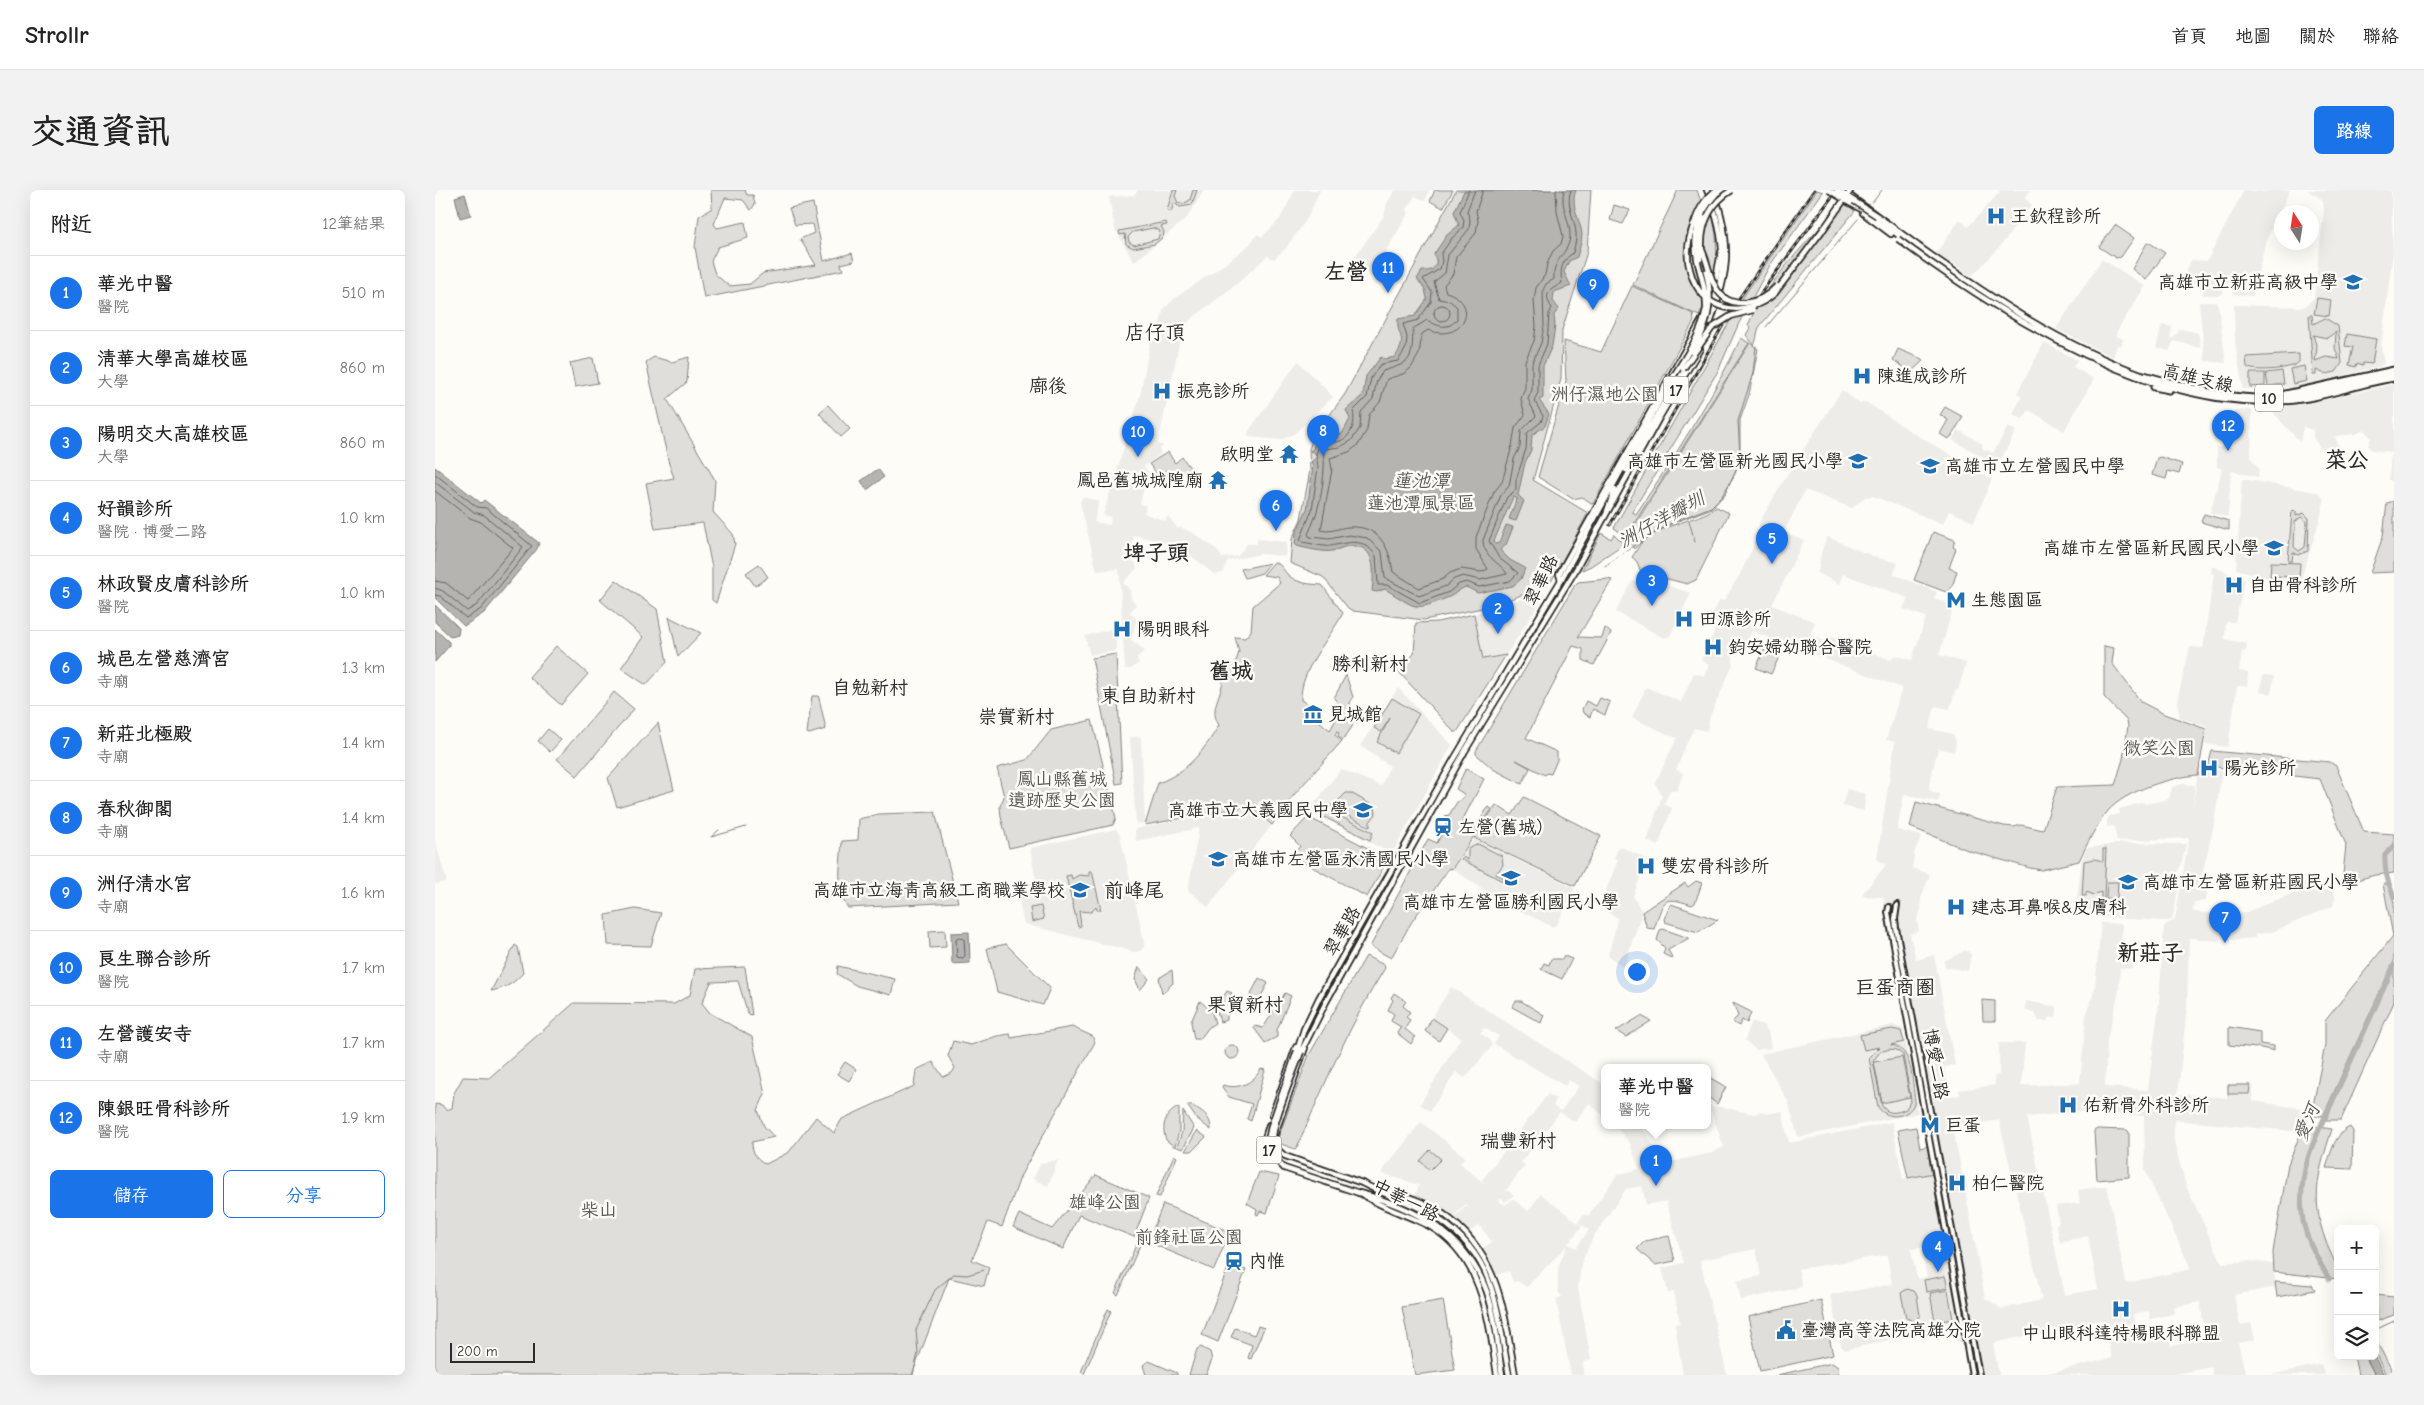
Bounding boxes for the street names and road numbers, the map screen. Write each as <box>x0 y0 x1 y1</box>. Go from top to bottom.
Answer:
street label: 高雄支線 <box>2160 360 2235 397</box>
road number: 17 <box>1663 376 1689 404</box>
road number: 10 <box>2255 384 2283 412</box>
street label: 翠華路 <box>1520 551 1563 609</box>
street label: 翠華路 <box>1320 903 1365 960</box>
street label: 博愛二路 <box>1919 1027 1952 1101</box>
road number: 17 <box>1257 1136 1281 1164</box>
street label: 中華一路 <box>1369 1175 1443 1226</box>

